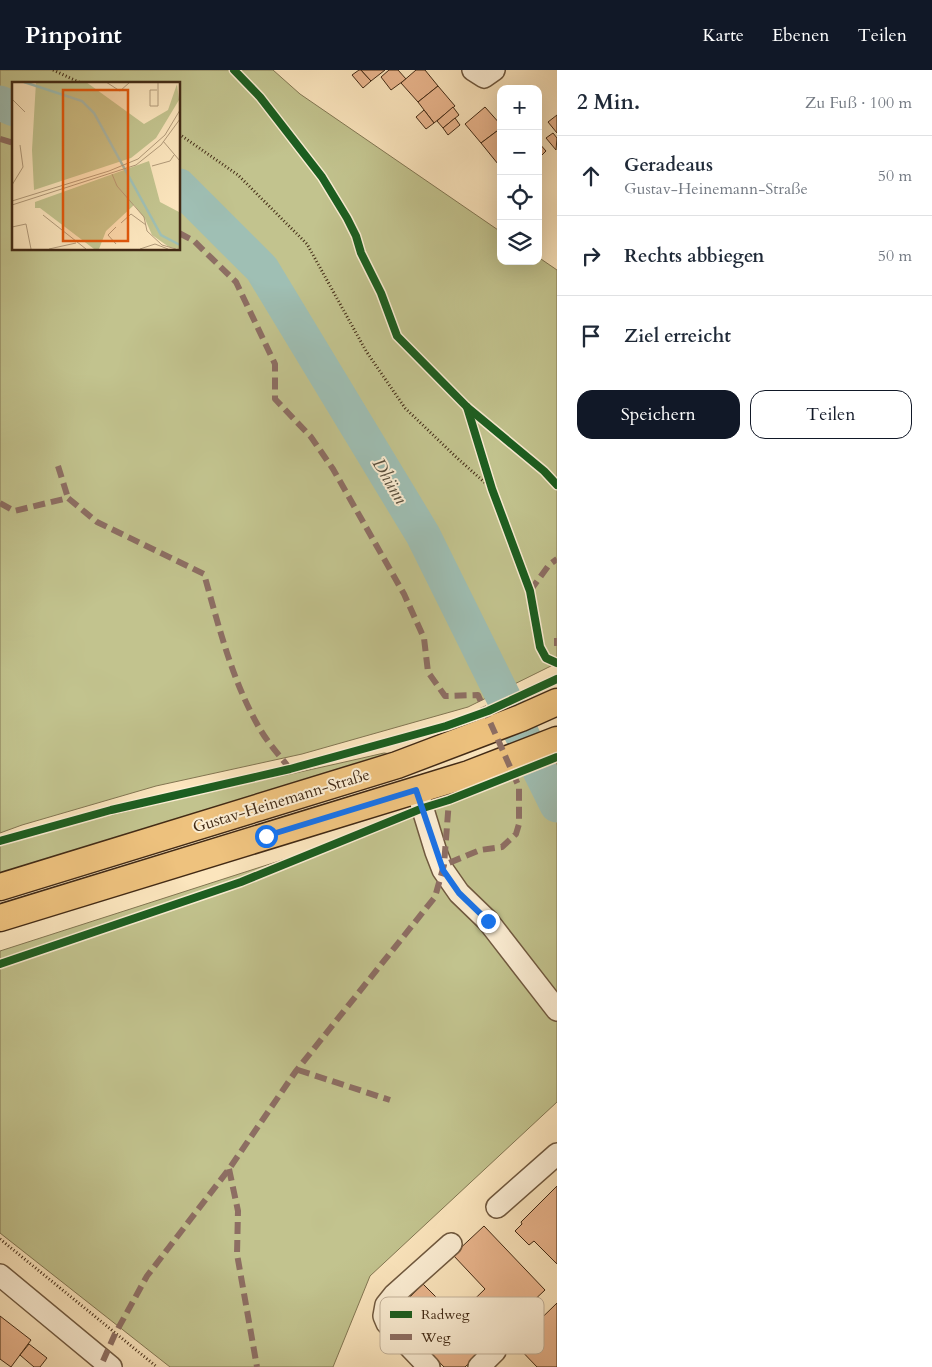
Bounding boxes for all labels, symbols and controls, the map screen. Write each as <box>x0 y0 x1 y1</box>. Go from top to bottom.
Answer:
text: Pinpoint <box>25 19 122 52</box>
text: Karte <box>702 23 744 48</box>
text: Ebenen <box>772 23 830 48</box>
text: Teilen <box>858 23 907 48</box>
inset map <box>12 82 180 250</box>
map controls <box>497 85 542 265</box>
button: + <box>497 85 542 130</box>
text: 2 Min. <box>577 88 640 117</box>
text: Zu Fuß · 100 m <box>805 92 912 114</box>
button: − <box>497 130 542 175</box>
text: Geradeaus <box>624 152 713 178</box>
icon: ahead <box>577 162 605 190</box>
text: 50 m <box>878 165 912 187</box>
button: locate <box>497 175 542 220</box>
text: Gustav-Heinemann-Straße <box>624 178 808 200</box>
button: layers <box>497 220 542 265</box>
icon: right <box>577 242 605 270</box>
text: Rechts abbiegen <box>624 243 765 269</box>
text: 50 m <box>878 245 912 267</box>
icon: arrive <box>577 322 605 350</box>
text: Ziel erreicht <box>624 323 731 349</box>
button: Speichern <box>577 390 740 439</box>
button: Teilen <box>750 390 912 439</box>
water label: Dhünn <box>366 454 413 509</box>
street label: Gustav-Heinemann-Straße <box>190 764 372 838</box>
route start <box>255 825 278 848</box>
route end <box>477 910 500 933</box>
legend <box>380 1297 544 1354</box>
text: Radweg <box>421 1305 470 1324</box>
text: Weg <box>420 1328 451 1347</box>

